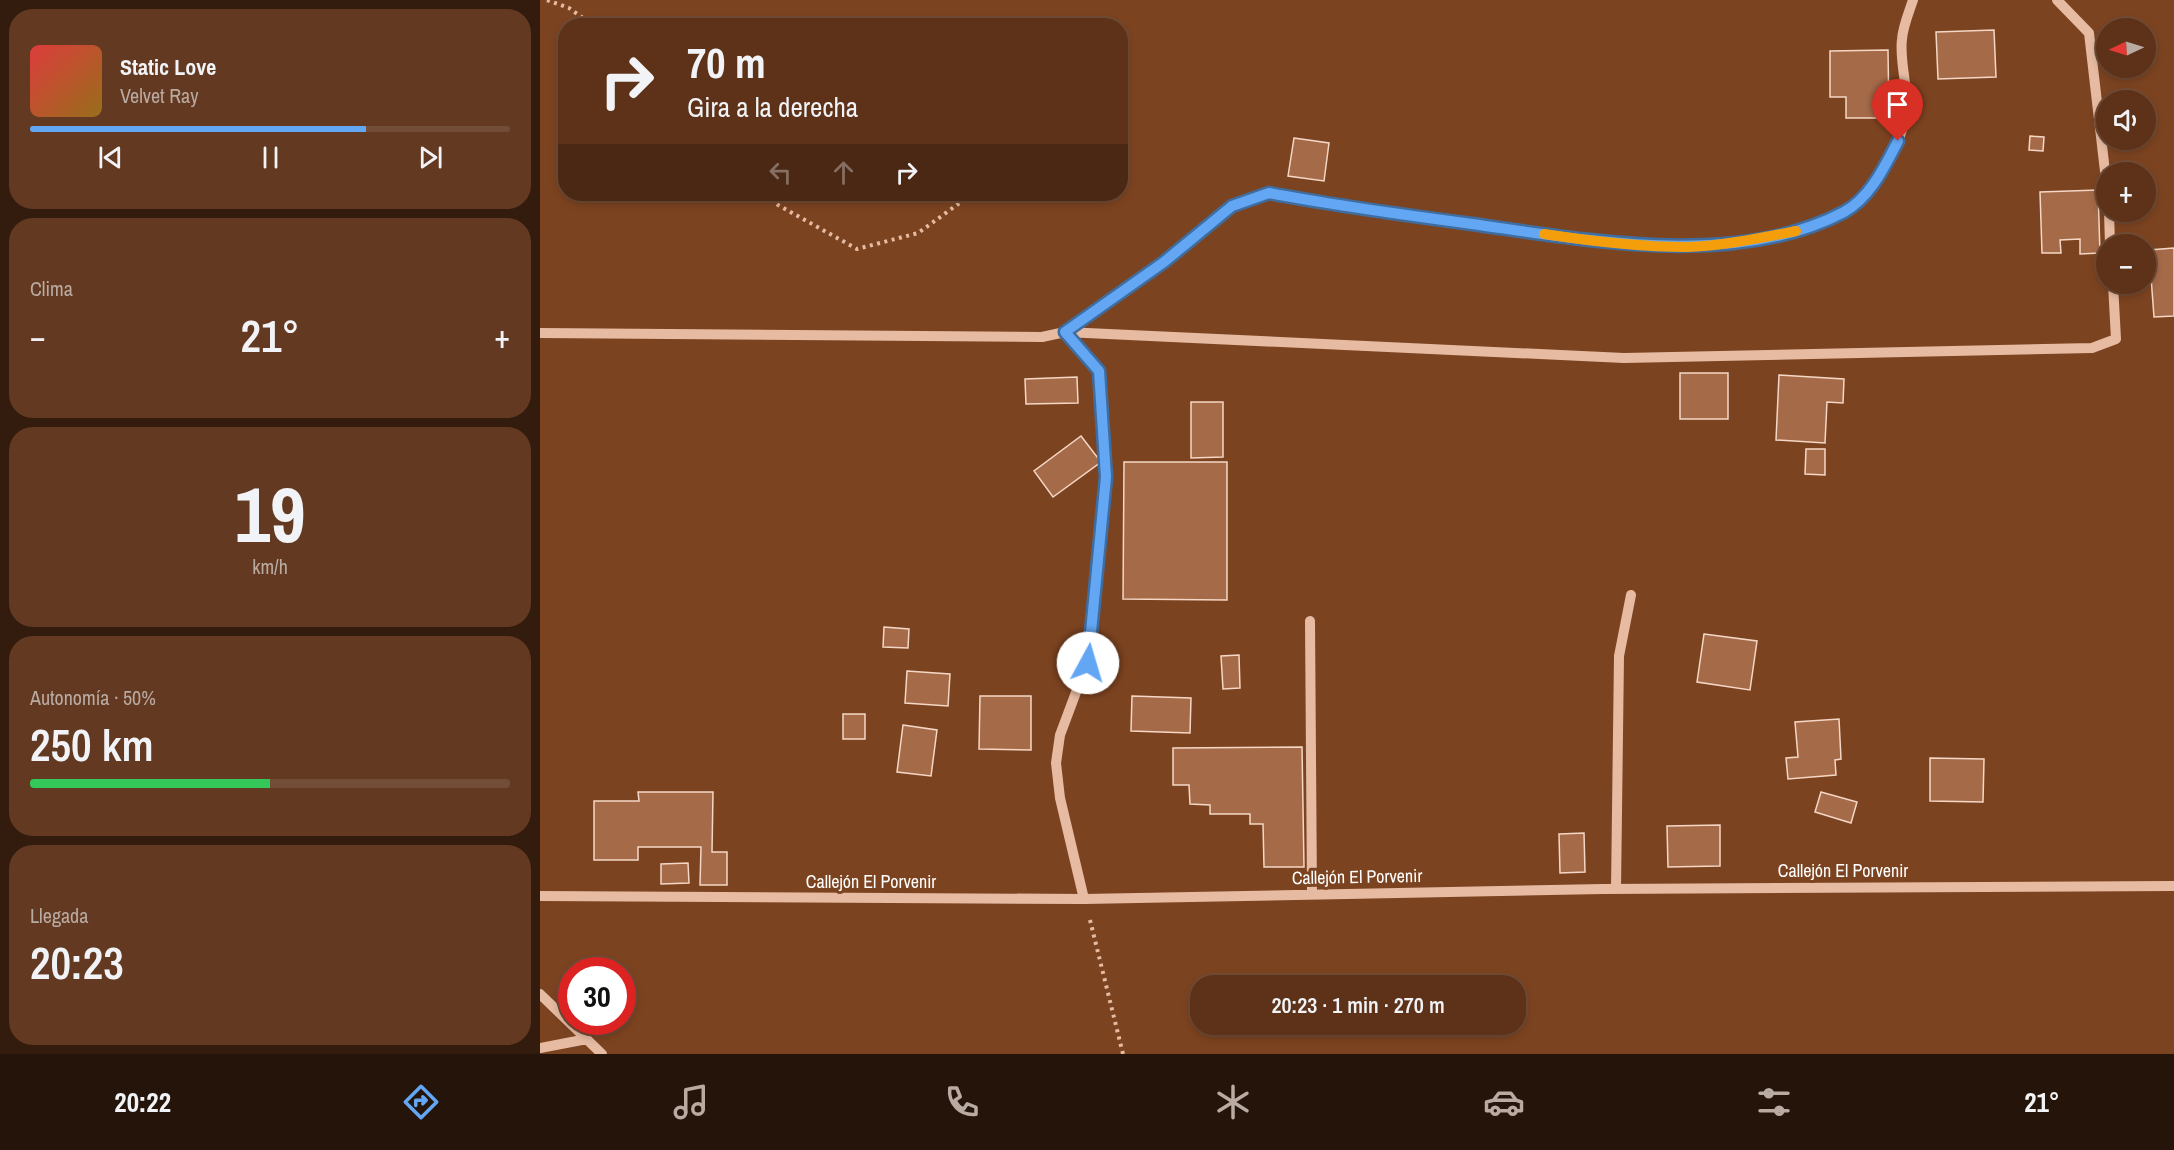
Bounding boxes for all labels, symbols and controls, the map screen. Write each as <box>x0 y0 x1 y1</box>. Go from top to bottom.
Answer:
north arrow <box>2096 18 2156 78</box>
map controls <box>2096 18 2156 294</box>
text: 70 m <box>687 35 766 91</box>
icon: right <box>588 42 666 120</box>
text: Static Love <box>120 52 216 82</box>
pin <box>1872 79 1923 141</box>
text: Velvet Ray <box>120 82 198 109</box>
icon: arrive <box>1881 88 1914 121</box>
text: Gira a la derecha <box>687 89 858 125</box>
button: sound <box>2096 90 2156 150</box>
icon: previous <box>94 141 127 174</box>
icon: pause <box>254 141 287 174</box>
icon: next <box>414 141 447 174</box>
icon: left <box>764 156 797 189</box>
icon: ahead <box>827 156 860 189</box>
icon: right <box>890 156 923 189</box>
button: + <box>2096 162 2156 222</box>
button: − <box>2096 234 2156 294</box>
text: Clima <box>30 275 73 302</box>
text: 21° <box>240 305 300 366</box>
text: − <box>30 314 46 358</box>
text: + <box>494 314 510 358</box>
text: 19 <box>234 461 306 566</box>
text: km/h <box>252 553 288 580</box>
position arrow <box>1056 631 1120 695</box>
text: Autonomía · 50% <box>30 684 156 711</box>
text: 250 km <box>30 714 154 775</box>
street label: Callejón El Porvenir <box>1778 858 1908 883</box>
street label: Callejón El Porvenir <box>1292 863 1422 890</box>
street label: Callejón El Porvenir <box>806 869 936 894</box>
text: Llegada <box>30 902 88 929</box>
text: 20:23 <box>30 932 124 993</box>
speed limit sign: 30 <box>558 957 636 1035</box>
text: 20:23 · 1 min · 270 m <box>1271 990 1445 1020</box>
icon: directions <box>400 1081 442 1123</box>
icon: music <box>670 1081 712 1123</box>
icon: phone <box>941 1081 983 1123</box>
icon: climate <box>1212 1081 1254 1123</box>
icon: car <box>1483 1081 1525 1123</box>
icon: filters <box>1753 1081 1795 1123</box>
text: 20:22 <box>114 1084 171 1120</box>
text: 21° <box>2024 1084 2060 1120</box>

